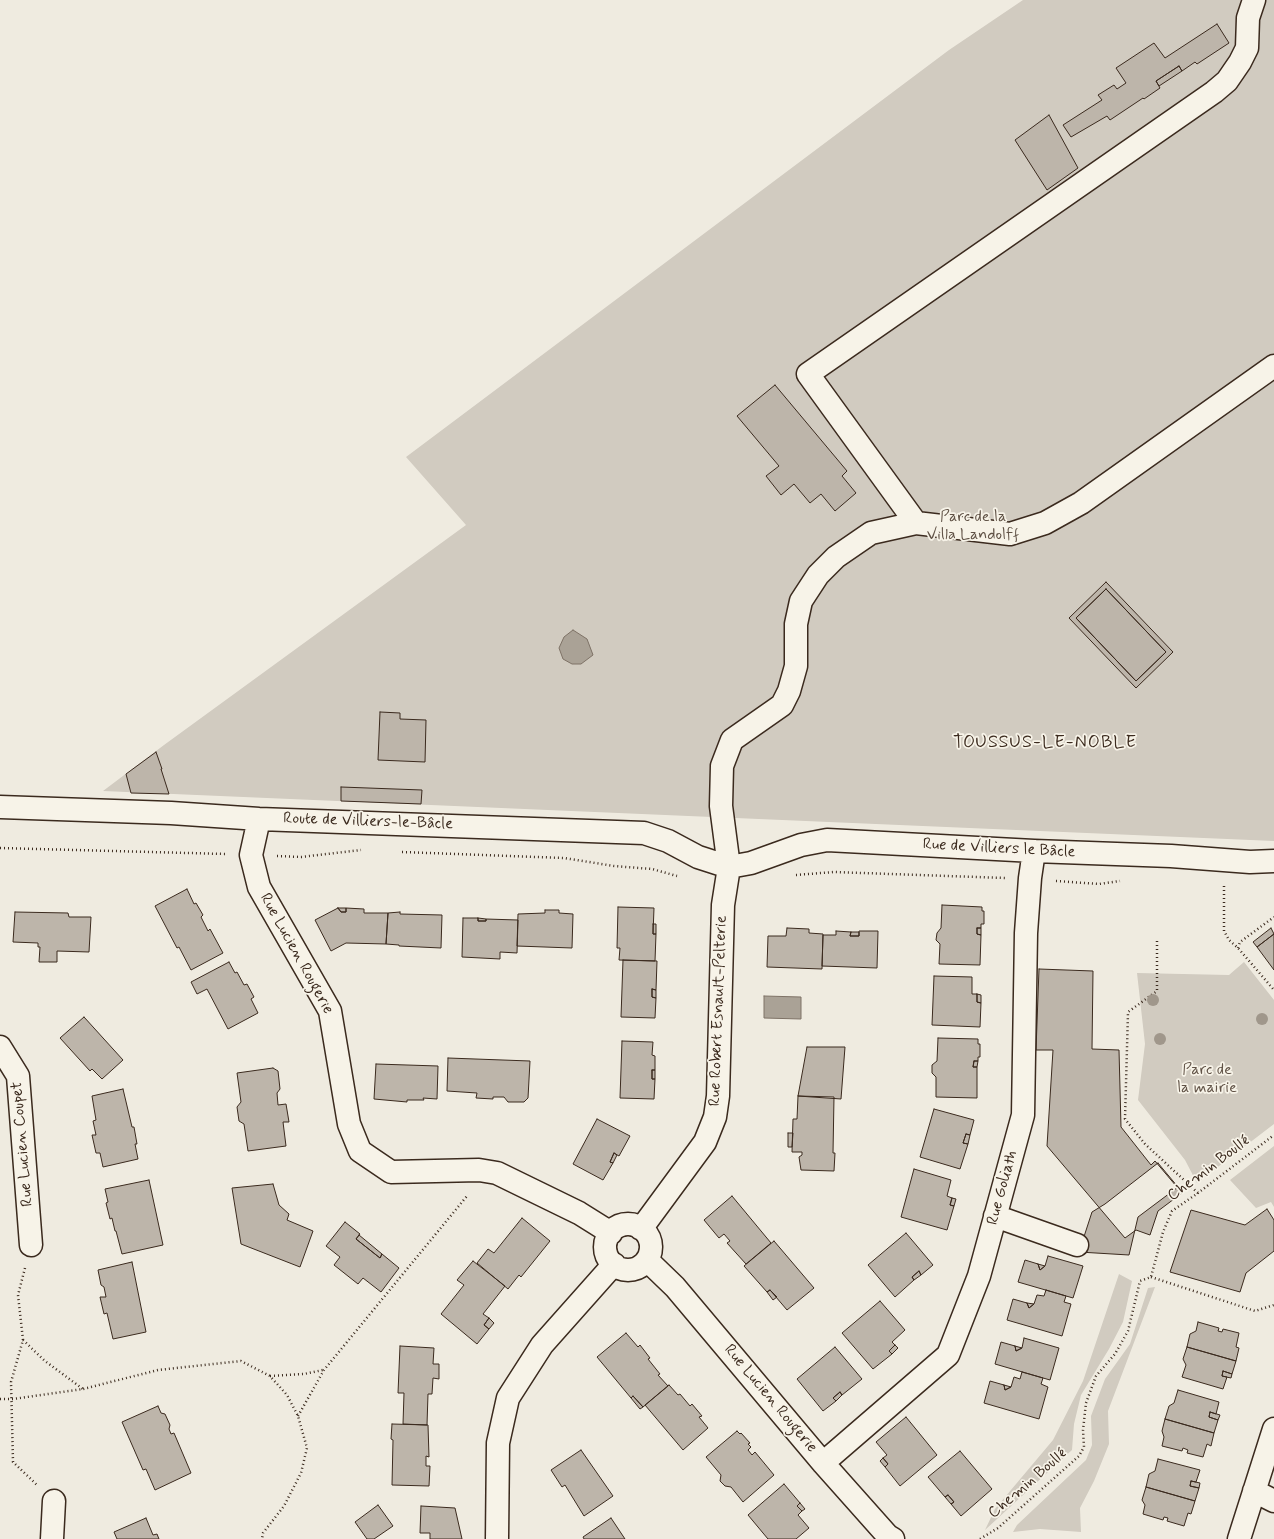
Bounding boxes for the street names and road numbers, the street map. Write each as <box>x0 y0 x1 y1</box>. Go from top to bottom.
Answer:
street label: Route de Villiers-le-Bâcle <box>283 809 453 835</box>
street label: Rue de Villiers le Bâcle <box>922 835 1076 863</box>
street label: Rue Lucien Rougerie <box>255 890 337 1018</box>
street label: Rue Robert Esnault-Pelterie <box>706 915 732 1107</box>
street label: Rue Lucien Coupet <box>8 1081 38 1207</box>
street label: Chemin Boullé <box>1164 1132 1254 1206</box>
street label: Rue Goliath <box>984 1149 1022 1227</box>
street label: Rue Lucien Rougerie <box>719 1341 821 1457</box>
street label: Chemin Boullé <box>985 1445 1071 1523</box>

